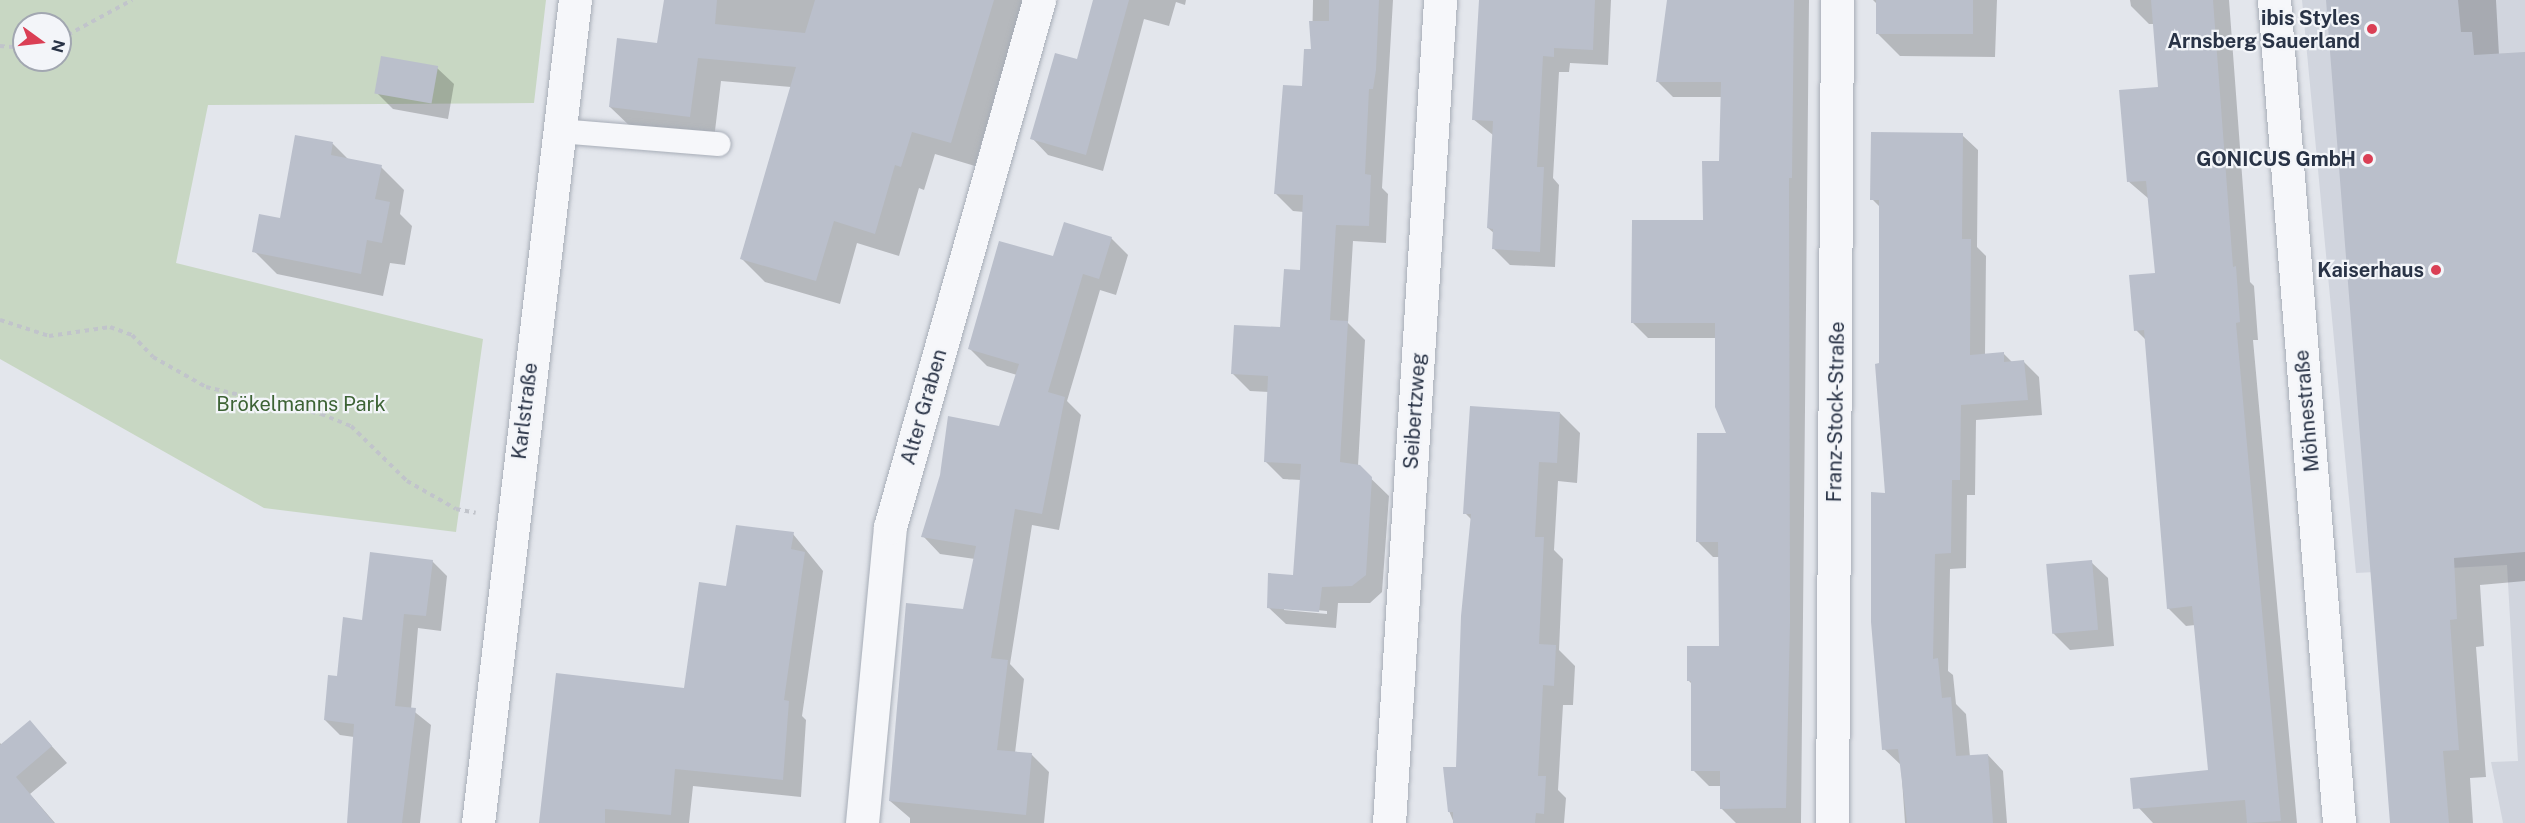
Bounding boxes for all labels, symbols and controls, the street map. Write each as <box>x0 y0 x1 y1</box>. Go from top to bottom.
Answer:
place label: ibis Styles Arnsberg Sauerland <box>2168 6 2360 53</box>
north arrow <box>12 12 72 72</box>
marker: ibis Styles Arnsberg Sauerland <box>2365 22 2379 36</box>
text: N <box>47 38 69 55</box>
place label: GONICUS GmbH <box>2196 147 2356 171</box>
marker: GONICUS GmbH <box>2361 152 2375 166</box>
place label: Kaiserhaus <box>2317 258 2424 282</box>
marker: Kaiserhaus <box>2429 263 2443 277</box>
street label: Franz-Stock-Straße <box>1822 321 1850 503</box>
street label: Alter Graben <box>896 347 952 467</box>
street label: Möhnestraße <box>2290 349 2324 473</box>
street label: Seibertzweg <box>1399 352 1431 470</box>
street label: Karlstraße <box>507 361 543 461</box>
park label: Brökelmanns Park <box>216 392 386 416</box>

